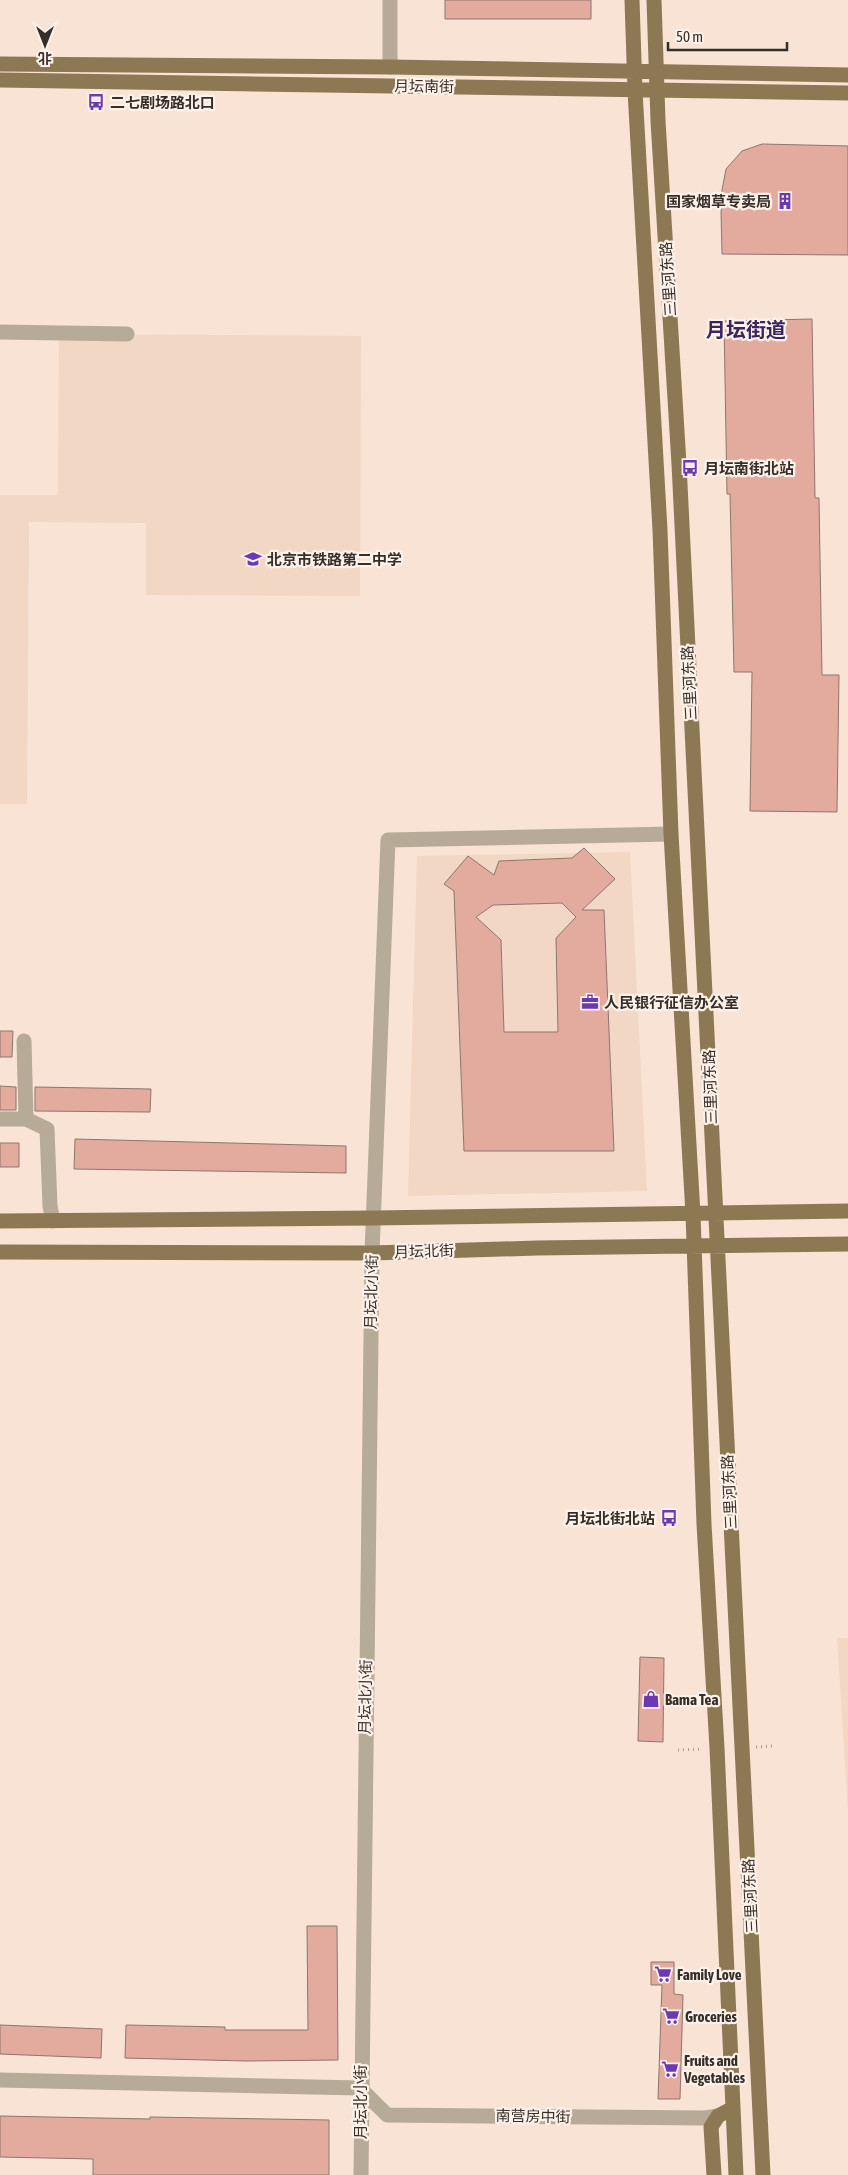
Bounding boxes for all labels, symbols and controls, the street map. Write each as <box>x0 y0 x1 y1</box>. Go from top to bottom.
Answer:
north arrow <box>20 20 70 70</box>
scale bar <box>668 20 787 52</box>
text: 50 m <box>676 28 703 45</box>
text: 北 <box>38 50 52 66</box>
street label: 月坛南街 <box>394 77 454 95</box>
bus stop icon: 二七剧场路北口 <box>86 92 106 112</box>
place label: 二七剧场路北口 <box>110 94 215 111</box>
building icon: 国家烟草专卖局 <box>775 191 795 211</box>
place label: 国家烟草专卖局 <box>666 193 771 210</box>
street label: 三里河东路 <box>657 241 679 317</box>
district label: 月坛街道 <box>706 318 786 341</box>
bus stop icon: 月坛南街北站 <box>680 458 700 478</box>
place label: 月坛南街北站 <box>704 460 794 477</box>
school or university icon: 北京市铁路第二中学 <box>243 549 263 569</box>
place label: 北京市铁路第二中学 <box>267 551 402 568</box>
street label: 三里河东路 <box>679 645 699 721</box>
office icon: 人民银行征信办公室 <box>580 992 600 1012</box>
place label: 人民银行征信办公室 <box>604 994 739 1011</box>
street label: 三里河东路 <box>700 1049 720 1125</box>
street label: 月坛北街 <box>394 1241 454 1261</box>
street label: 月坛北小街 <box>362 1254 380 1330</box>
street label: 三里河东路 <box>719 1454 739 1530</box>
bus stop icon: 月坛北街北站 <box>659 1508 679 1528</box>
place label: 月坛北街北站 <box>565 1510 655 1527</box>
street label: 月坛北小街 <box>356 1659 374 1735</box>
shop icon: Bama Tea <box>641 1689 661 1709</box>
place label: Bama Tea <box>665 1691 718 1708</box>
street label: 三里河东路 <box>740 1858 760 1934</box>
supermarket icon: Family Love <box>653 1964 673 1984</box>
place label: Family Love <box>677 1966 742 1983</box>
supermarket icon: Groceries <box>661 2006 681 2026</box>
place label: Groceries <box>685 2008 737 2025</box>
place label: Fruits and Vegetables <box>683 2052 746 2086</box>
supermarket icon: Fruits and Vegetables <box>660 2059 680 2079</box>
street label: 月坛北小街 <box>352 2064 369 2140</box>
street label: 南营房中街 <box>495 2107 571 2125</box>

